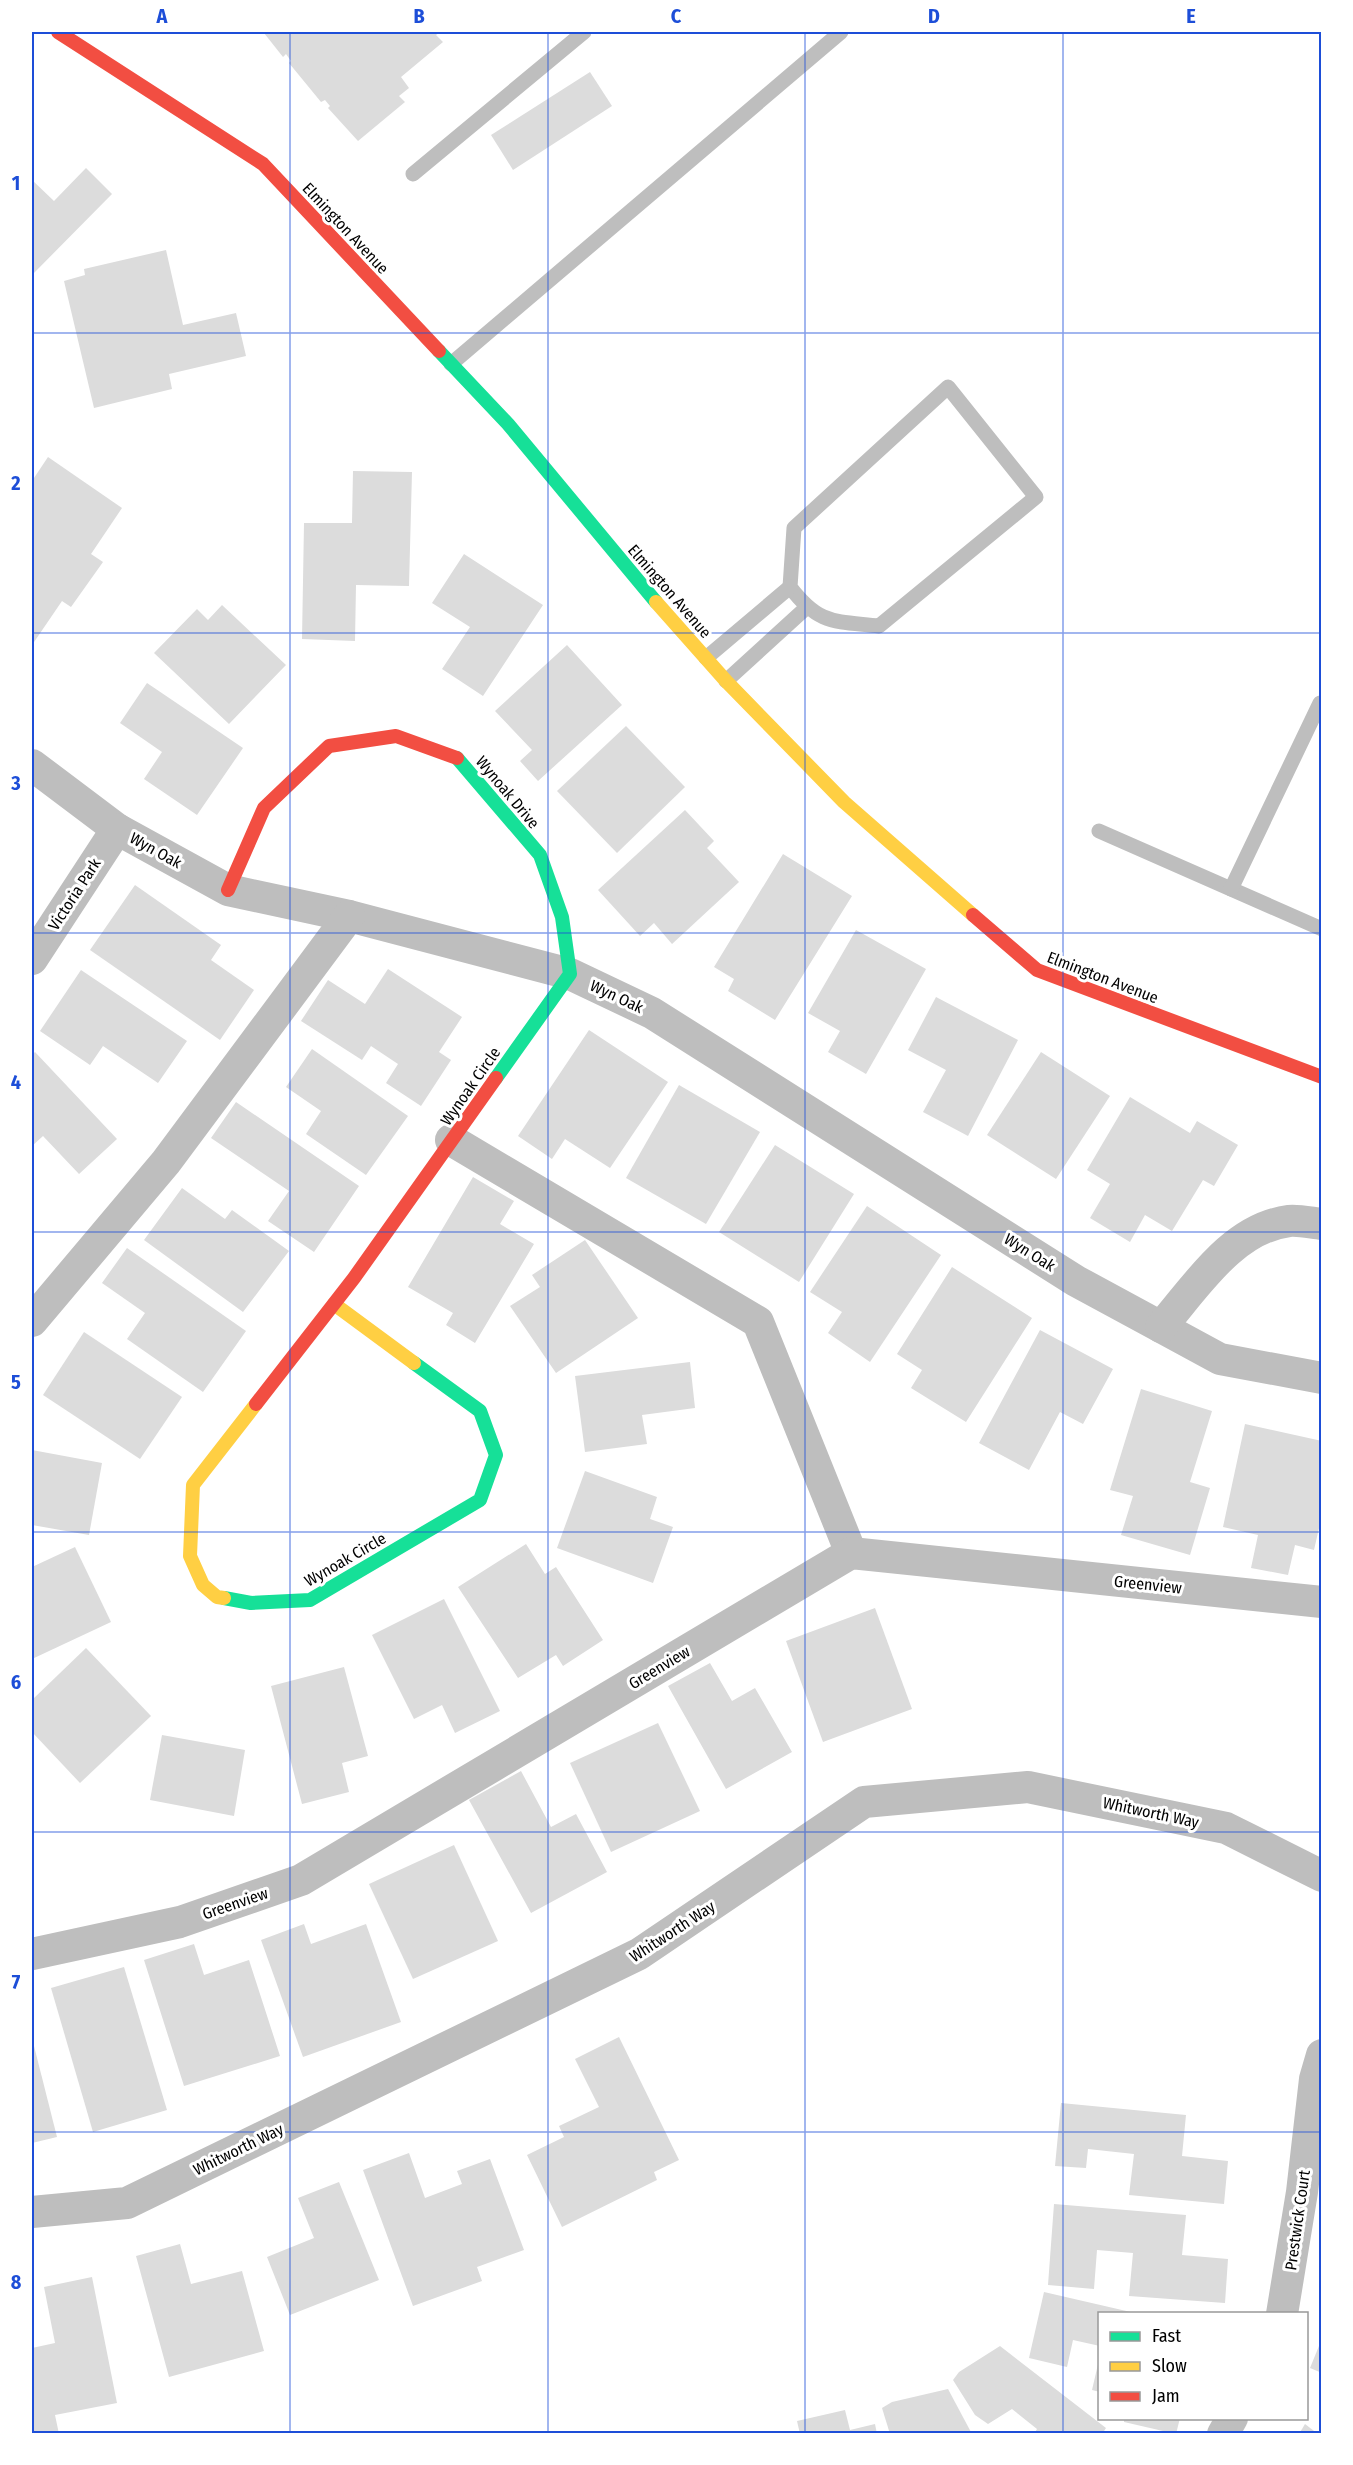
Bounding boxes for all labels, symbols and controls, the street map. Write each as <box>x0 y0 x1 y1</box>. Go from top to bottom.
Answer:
text: A <box>156 4 169 28</box>
text: B <box>413 4 425 28</box>
text: C <box>671 4 682 28</box>
text: D <box>928 4 940 28</box>
text: E <box>1186 4 1196 28</box>
text: 1 <box>12 171 20 195</box>
street label: Elmington Avenue <box>299 179 393 278</box>
text: 2 <box>10 471 21 495</box>
street label: Elmington Avenue <box>624 541 715 642</box>
street label: Wynoak Drive <box>472 752 543 832</box>
text: 3 <box>10 771 21 795</box>
street label: Wyn Oak <box>126 828 186 873</box>
street label: Victoria Park <box>44 854 105 934</box>
street label: Elmington Avenue <box>1045 948 1161 1007</box>
street label: Wyn Oak <box>587 976 647 1017</box>
street label: Wynoak Circle <box>437 1043 504 1129</box>
text: 4 <box>11 1070 21 1094</box>
street label: Wyn Oak <box>1001 1229 1059 1276</box>
text: 5 <box>11 1370 21 1394</box>
street label: Wynoak Circle <box>301 1528 390 1590</box>
street label: Greenview <box>1113 1571 1183 1598</box>
street label: Greenview <box>625 1642 694 1693</box>
text: 6 <box>11 1670 21 1694</box>
street label: Whitworth Way <box>1101 1793 1202 1832</box>
street label: Greenview <box>200 1883 271 1924</box>
street label: Whitworth Way <box>626 1896 719 1966</box>
text: 7 <box>12 1970 21 1994</box>
street label: Whitworth Way <box>190 2119 287 2179</box>
street label: Prestwick Court <box>1281 2168 1314 2271</box>
text: 8 <box>11 2270 22 2294</box>
legend <box>1098 2312 1308 2420</box>
text: Fast <box>1152 2325 1181 2347</box>
text: Slow <box>1152 2355 1187 2377</box>
text: Jam <box>1152 2385 1180 2407</box>

